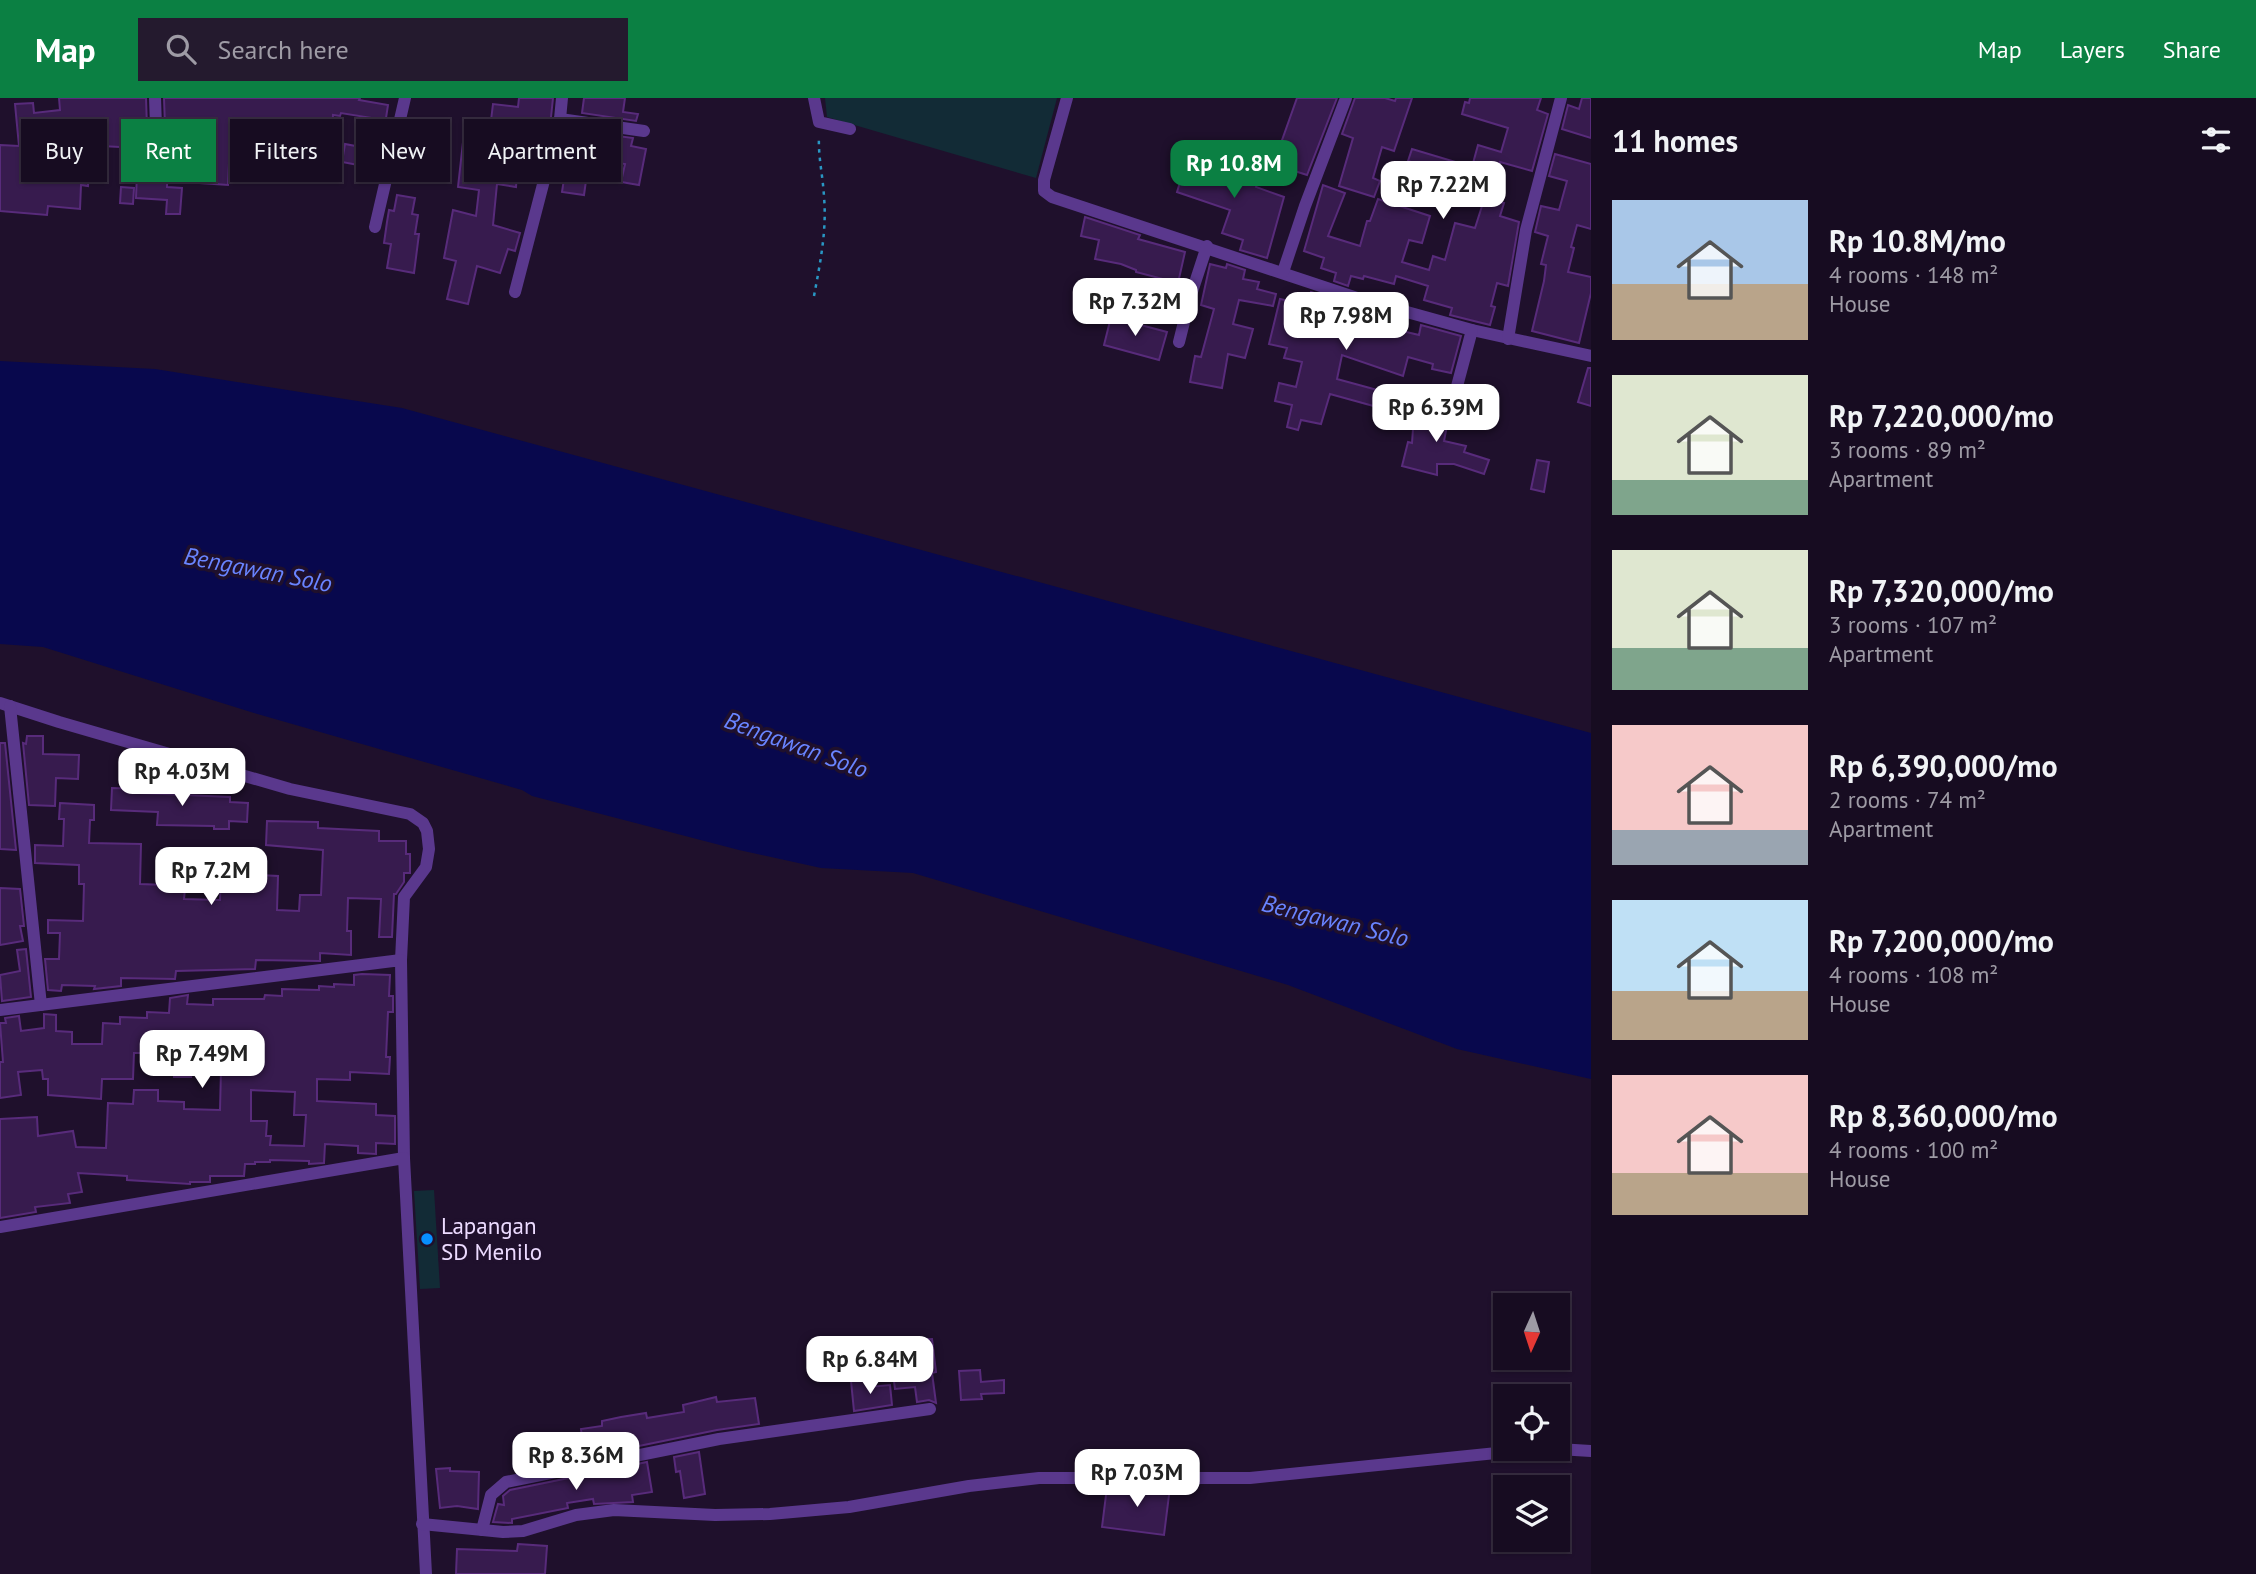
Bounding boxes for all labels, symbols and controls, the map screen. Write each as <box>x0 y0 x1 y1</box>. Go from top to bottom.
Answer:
search box <box>138 18 628 81</box>
text: Map <box>35 28 96 71</box>
icon: search <box>162 30 200 68</box>
text: Search here <box>218 33 349 66</box>
text: Map <box>1978 34 2022 65</box>
text: Layers <box>2060 34 2125 65</box>
text: Share <box>2163 34 2221 65</box>
chip: Buy <box>21 119 107 182</box>
chip: Rent <box>121 119 216 182</box>
chip: Filters <box>230 119 342 182</box>
chip: New <box>356 119 450 182</box>
chip: Apartment <box>464 119 621 182</box>
text: 11 homes <box>1612 121 1738 160</box>
icon: filters <box>2197 121 2235 159</box>
pin: Rp 10.8M <box>1162 140 1306 200</box>
text: Rp 10.8M <box>1186 148 1282 177</box>
pin: Rp 7.22M <box>1371 162 1515 221</box>
text: Rp 7.22M <box>1397 169 1489 198</box>
text: Rp 10.8M/mo <box>1829 221 2006 260</box>
icon: home <box>1668 228 1752 312</box>
text: 4 rooms · 148 m² <box>1829 260 1998 289</box>
pin: Rp 7.32M <box>1063 278 1207 338</box>
text: Rp 7.32M <box>1089 286 1181 315</box>
text: House <box>1829 289 1891 318</box>
pin: Rp 7.98M <box>1274 292 1418 352</box>
text: Rp 7.98M <box>1300 300 1392 329</box>
pin: Rp 6.39M <box>1364 384 1508 444</box>
text: Rp 6.39M <box>1388 392 1484 421</box>
text: Rp 7,220,000/mo <box>1829 396 2054 435</box>
icon: home <box>1668 403 1752 487</box>
text: 3 rooms · 89 m² <box>1829 435 1986 464</box>
text: Apartment <box>1829 464 1933 493</box>
water label: Bengawan Solo <box>181 540 335 599</box>
text: Rp 7,320,000/mo <box>1829 571 2054 610</box>
icon: home <box>1668 578 1752 662</box>
text: 3 rooms · 107 m² <box>1829 610 1997 639</box>
text: Apartment <box>1829 639 1933 668</box>
water label: Bengawan Solo <box>720 704 872 785</box>
text: Rp 6,390,000/mo <box>1829 746 2058 785</box>
pin: Rp 4.03M <box>110 748 254 808</box>
icon: home <box>1668 753 1752 837</box>
text: Rp 4.03M <box>134 756 230 785</box>
text: 2 rooms · 74 m² <box>1829 785 1986 814</box>
text: Apartment <box>1829 814 1933 843</box>
pin: Rp 7.2M <box>146 848 276 907</box>
text: Rp 7.2M <box>171 855 251 884</box>
water label: Bengawan Solo <box>1258 887 1412 954</box>
text: Rp 7,200,000/mo <box>1829 921 2054 960</box>
icon: home <box>1668 928 1752 1012</box>
text: 4 rooms · 108 m² <box>1829 960 1998 989</box>
text: House <box>1829 989 1891 1018</box>
pin: Rp 7.49M <box>130 1030 274 1090</box>
text: Rp 7.49M <box>156 1038 248 1067</box>
text: Rp 8,360,000/mo <box>1829 1096 2058 1135</box>
icon: home <box>1668 1103 1752 1187</box>
text: 4 rooms · 100 m² <box>1829 1135 1998 1164</box>
text: House <box>1829 1164 1891 1193</box>
place label: Lapangan SD Menilo <box>441 1211 542 1266</box>
marker: Lapangan SD Menilo <box>419 1231 435 1247</box>
north arrow <box>1493 1293 1570 1370</box>
map controls <box>1493 1293 1570 1552</box>
pin: Rp 6.84M <box>798 1336 942 1396</box>
text: Rp 6.84M <box>822 1344 918 1373</box>
button: locate <box>1493 1384 1570 1461</box>
pin: Rp 8.36M <box>504 1432 648 1492</box>
text: Rp 8.36M <box>528 1440 624 1469</box>
pin: Rp 7.03M <box>1065 1450 1209 1509</box>
text: Rp 7.03M <box>1091 1457 1183 1486</box>
button: layers <box>1493 1475 1570 1552</box>

